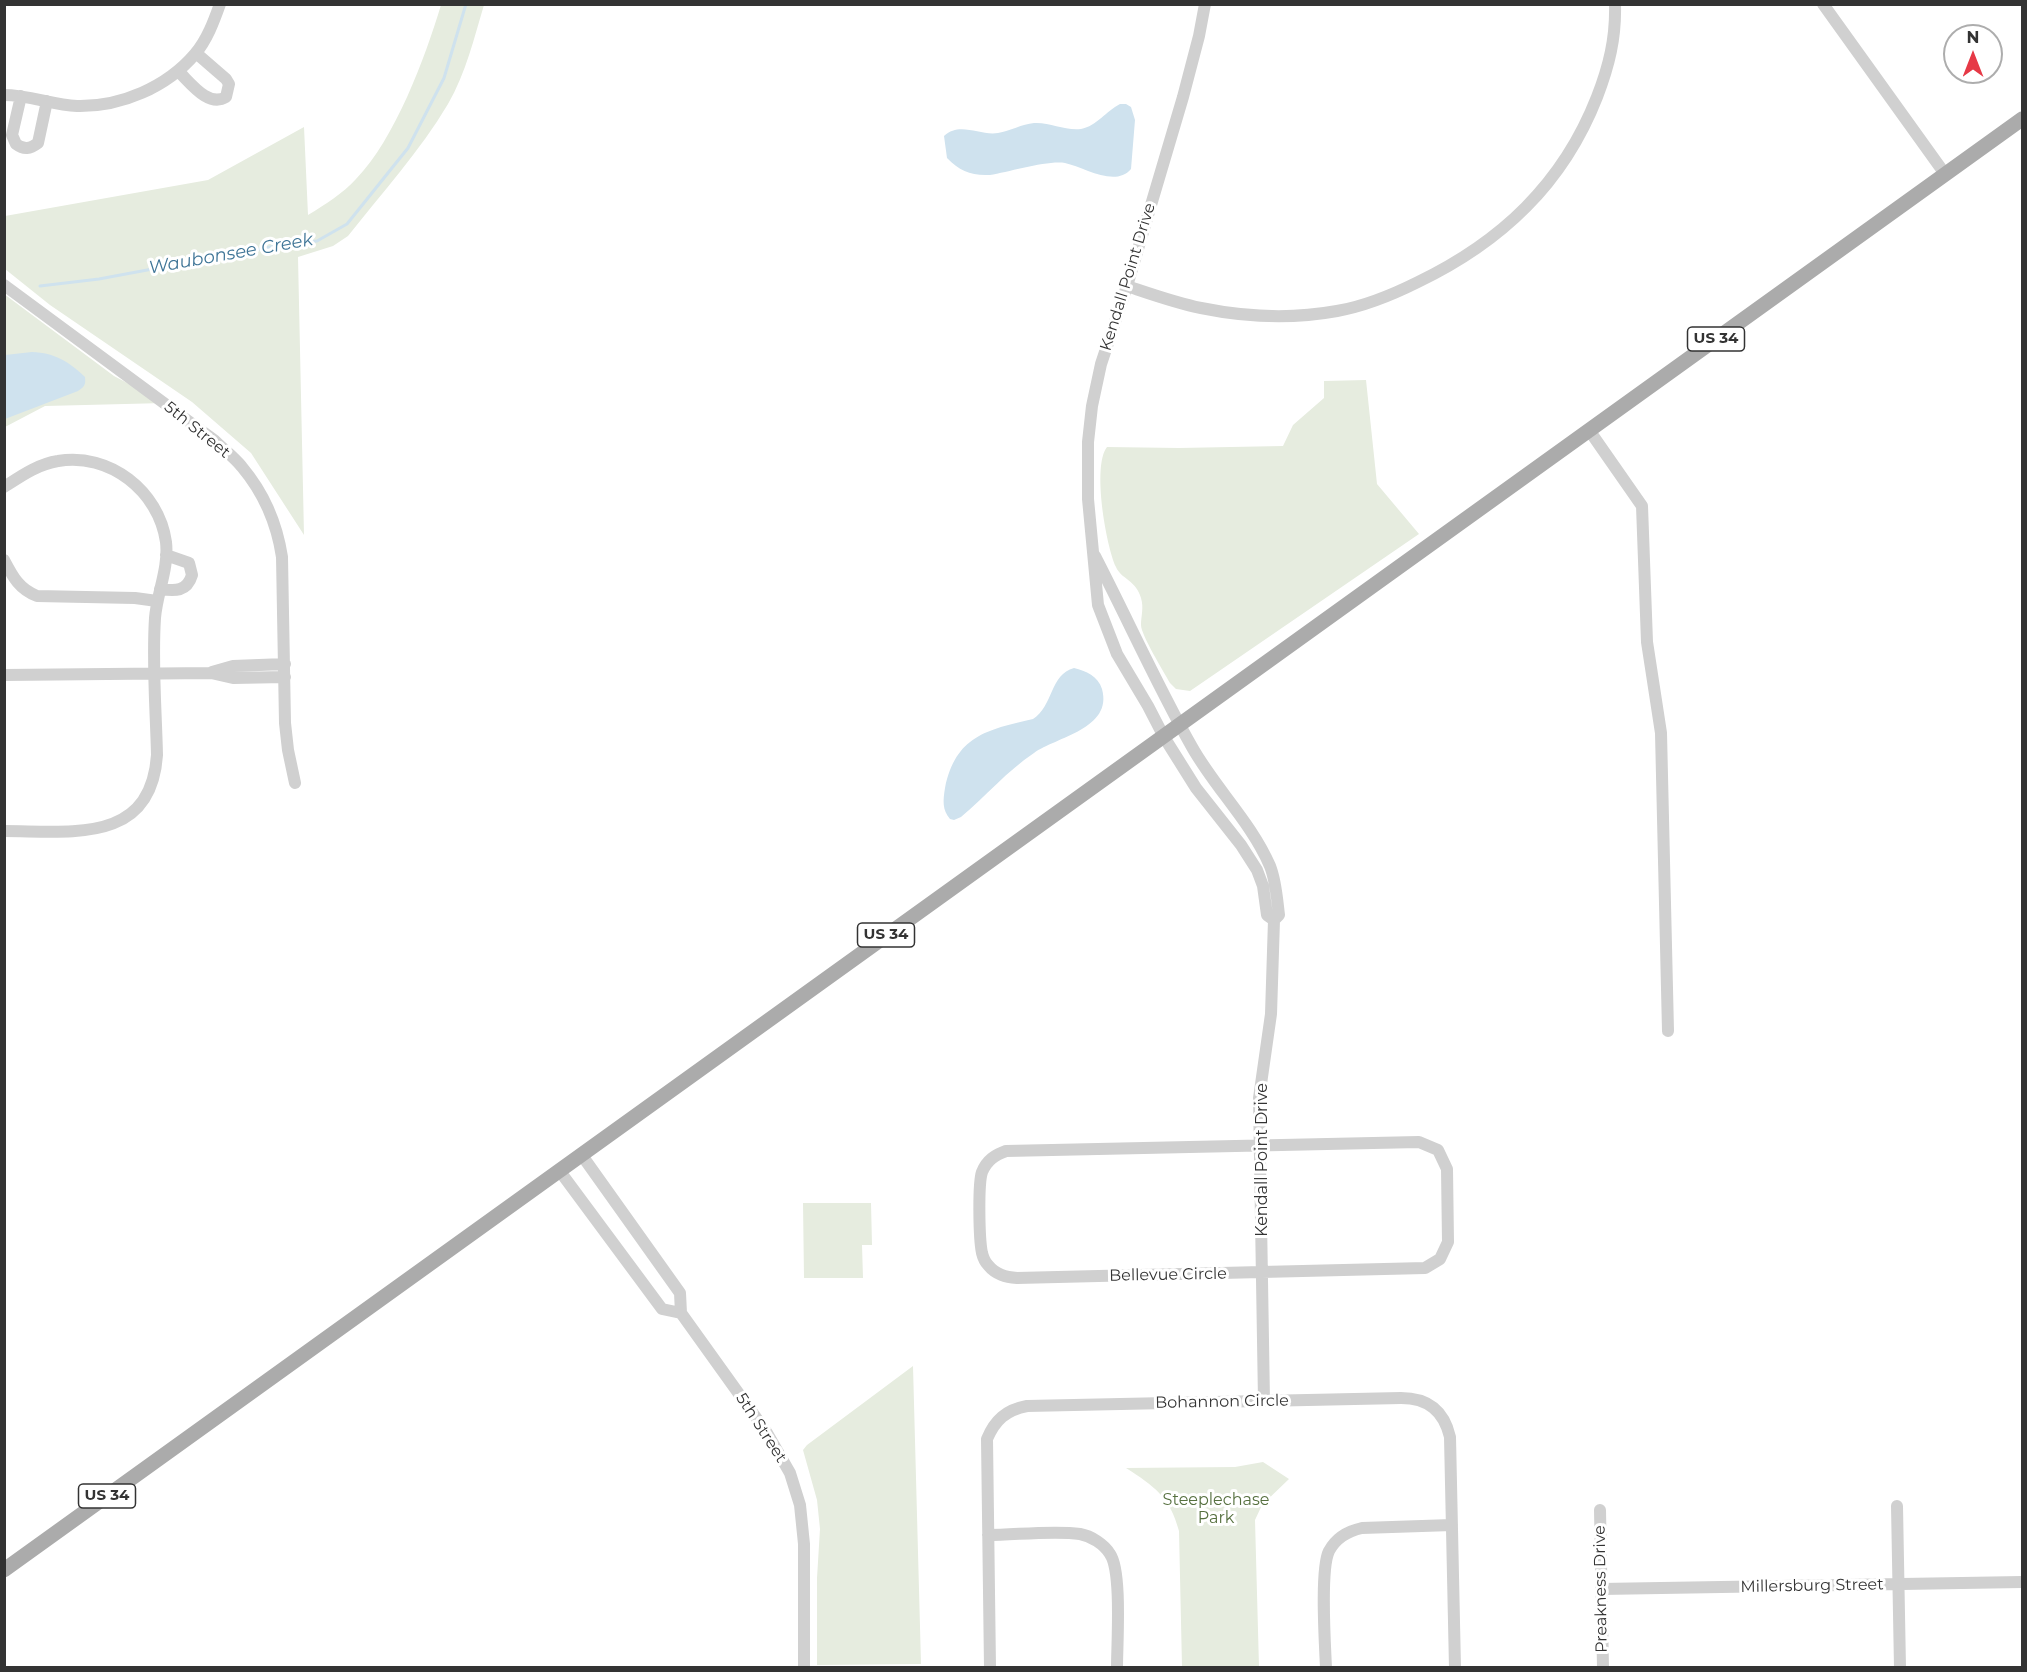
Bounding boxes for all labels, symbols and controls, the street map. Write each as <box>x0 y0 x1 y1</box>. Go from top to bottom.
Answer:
north arrow <box>1943 24 2003 84</box>
text: N <box>1967 28 1979 47</box>
street label: Kendall Point Drive <box>1096 201 1160 353</box>
water label: Waubonsee Creek <box>147 229 315 279</box>
road number: US 34 <box>1688 327 1744 351</box>
street label: 5th Street <box>160 398 234 462</box>
road number: US 34 <box>858 923 914 947</box>
street label: Kendall Point Drive <box>1252 1083 1272 1237</box>
street label: Bellevue Circle <box>1109 1264 1227 1286</box>
street label: 5th Street <box>731 1390 791 1466</box>
street label: Bohannon Circle <box>1155 1391 1289 1413</box>
road number: US 34 <box>78 1484 136 1508</box>
park label: Steeplechase Park <box>1163 1490 1269 1528</box>
street label: Preakness Drive <box>1590 1525 1612 1653</box>
street label: Millersburg Street <box>1740 1575 1884 1597</box>

